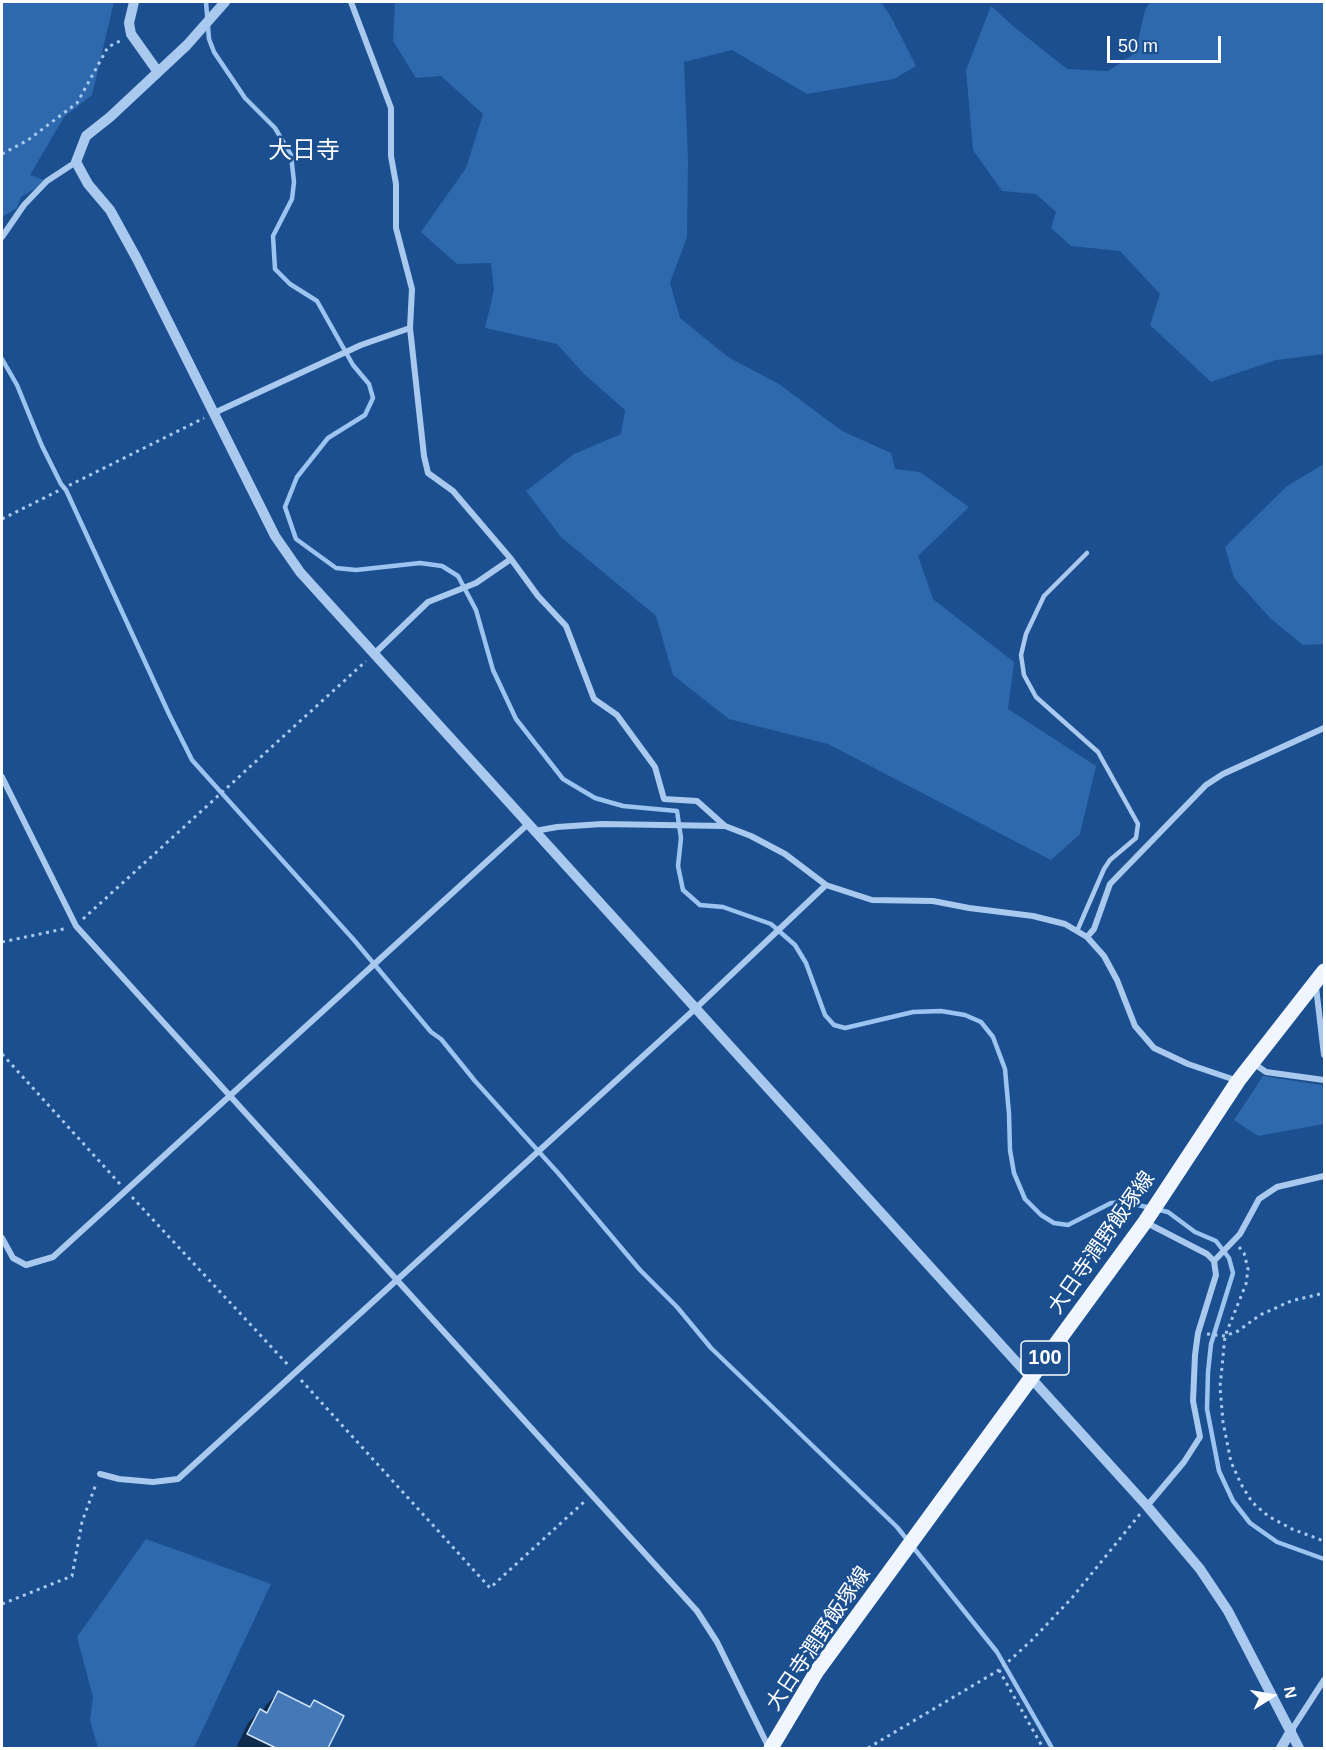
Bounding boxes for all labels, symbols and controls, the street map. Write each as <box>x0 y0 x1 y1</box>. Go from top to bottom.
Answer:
scale bar <box>1110 24 1224 62</box>
text: 50 m <box>1118 36 1158 56</box>
district label: 大日寺 <box>268 137 340 165</box>
street label: 大日寺潤野飯塚線 <box>1043 1167 1161 1319</box>
road number: 100 <box>1021 1341 1069 1375</box>
street label: 大日寺潤野飯塚線 <box>762 1562 876 1716</box>
north arrow <box>1242 1666 1302 1726</box>
text: N <box>1281 1685 1300 1700</box>

